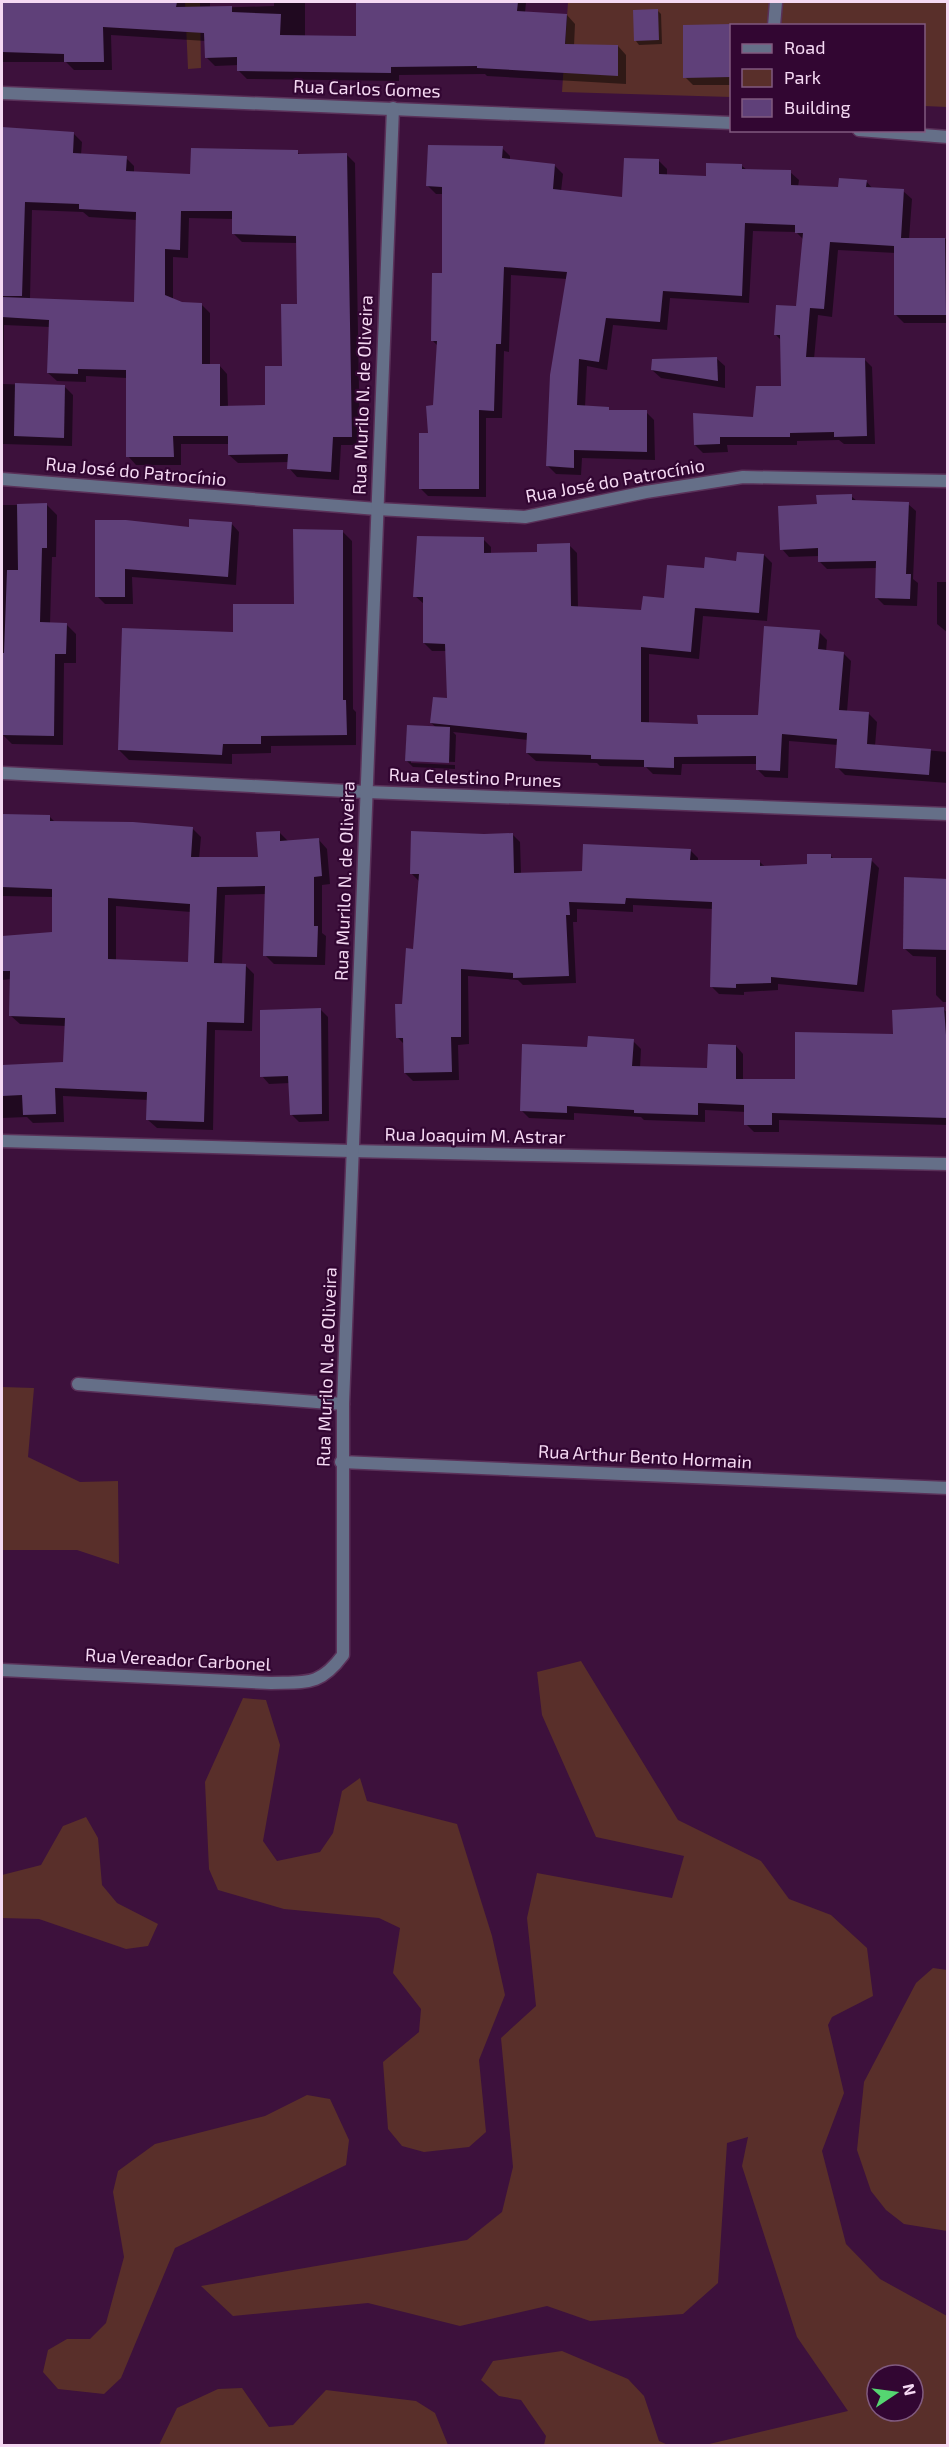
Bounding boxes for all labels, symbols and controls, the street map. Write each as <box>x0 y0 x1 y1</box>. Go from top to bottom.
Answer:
legend <box>730 24 925 132</box>
text: Road <box>784 36 825 58</box>
text: Park <box>784 66 821 88</box>
street label: Rua Carlos Gomes <box>293 74 441 102</box>
text: Building <box>784 96 851 118</box>
street label: Rua Murilo N. de Oliveira <box>348 295 376 495</box>
street label: Rua José do Patrocínio <box>45 452 227 490</box>
street label: Rua José do Patrocínio <box>524 453 706 507</box>
street label: Rua Celestino Prunes <box>388 763 562 791</box>
street label: Rua Murilo N. de Oliveira <box>330 781 358 981</box>
street label: Rua Joaquim M. Astrar <box>384 1122 566 1148</box>
street label: Rua Murilo N. de Oliveira <box>312 1267 340 1467</box>
street label: Rua Arthur Bento Hormain <box>538 1439 753 1473</box>
street label: Rua Vereador Carbonel <box>85 1643 272 1675</box>
north arrow <box>865 2363 925 2423</box>
text: N <box>900 2382 921 2397</box>

